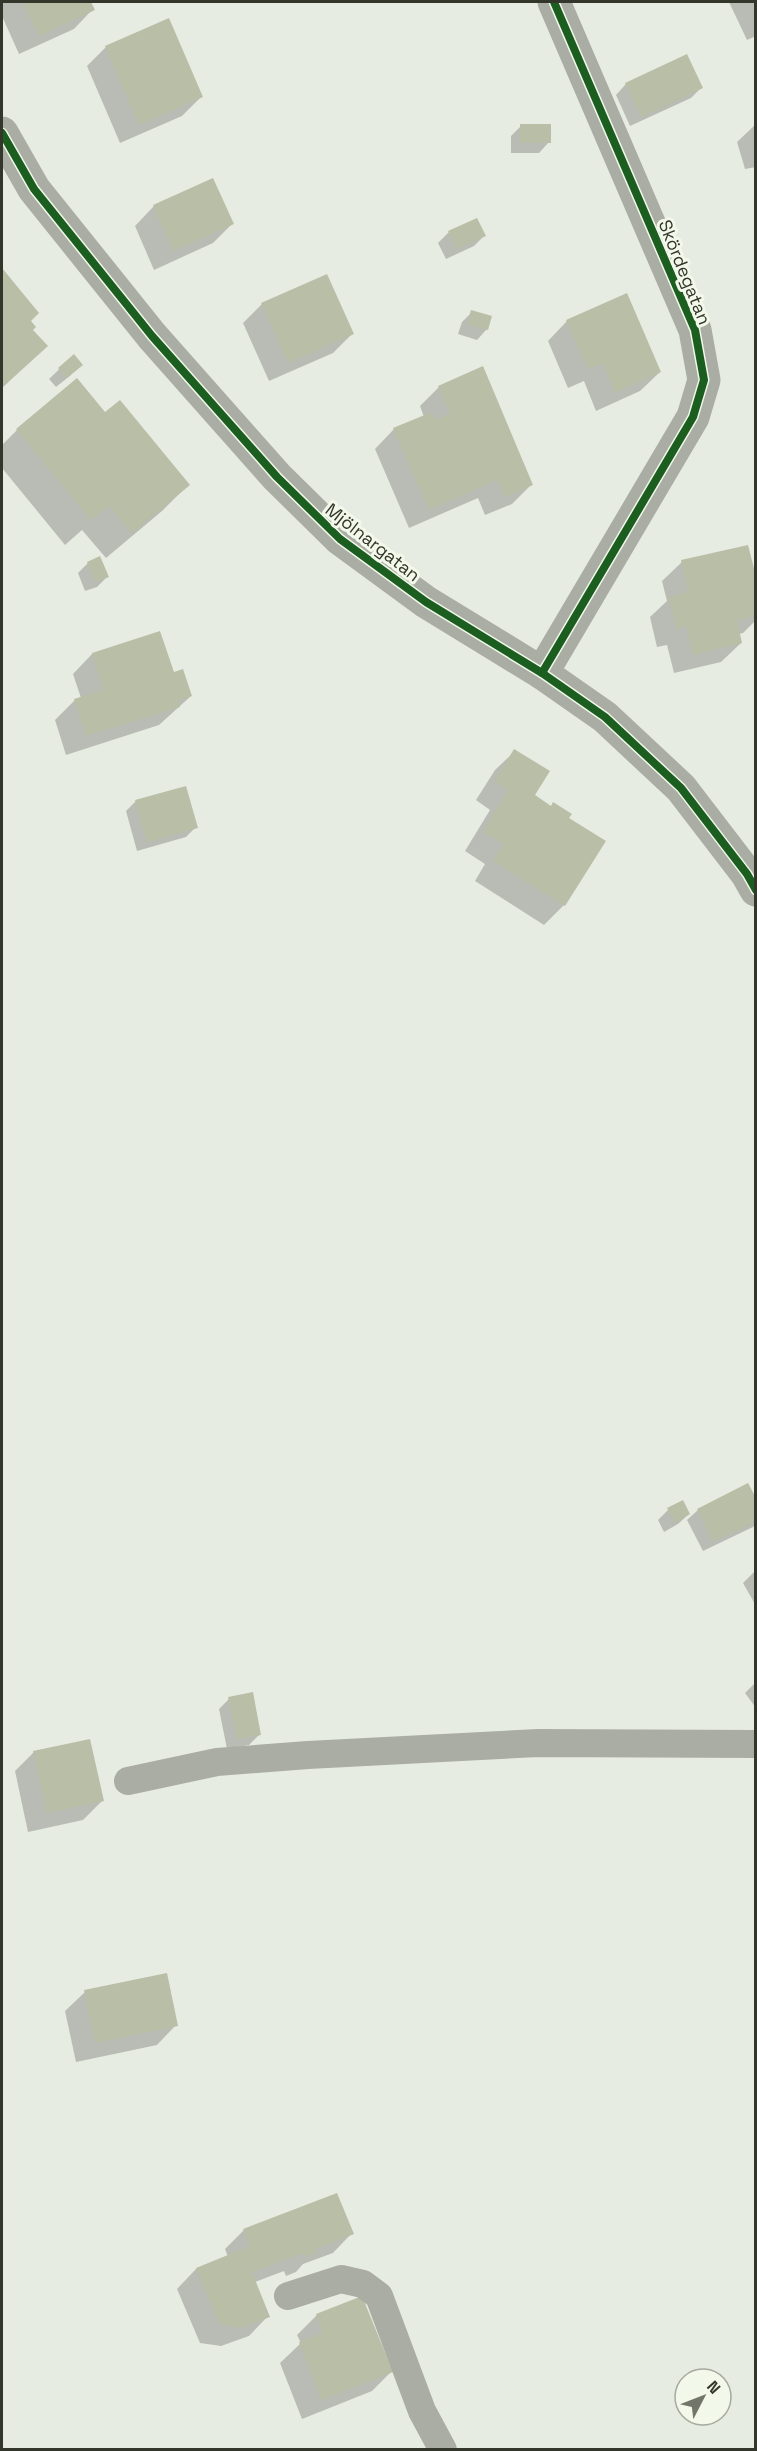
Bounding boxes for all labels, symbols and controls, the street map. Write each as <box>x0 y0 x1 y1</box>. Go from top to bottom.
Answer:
street label: Skördegatan <box>654 216 716 328</box>
street label: Mjölnargatan <box>321 498 425 586</box>
north arrow <box>673 2367 733 2427</box>
text: N <box>702 2376 725 2398</box>

